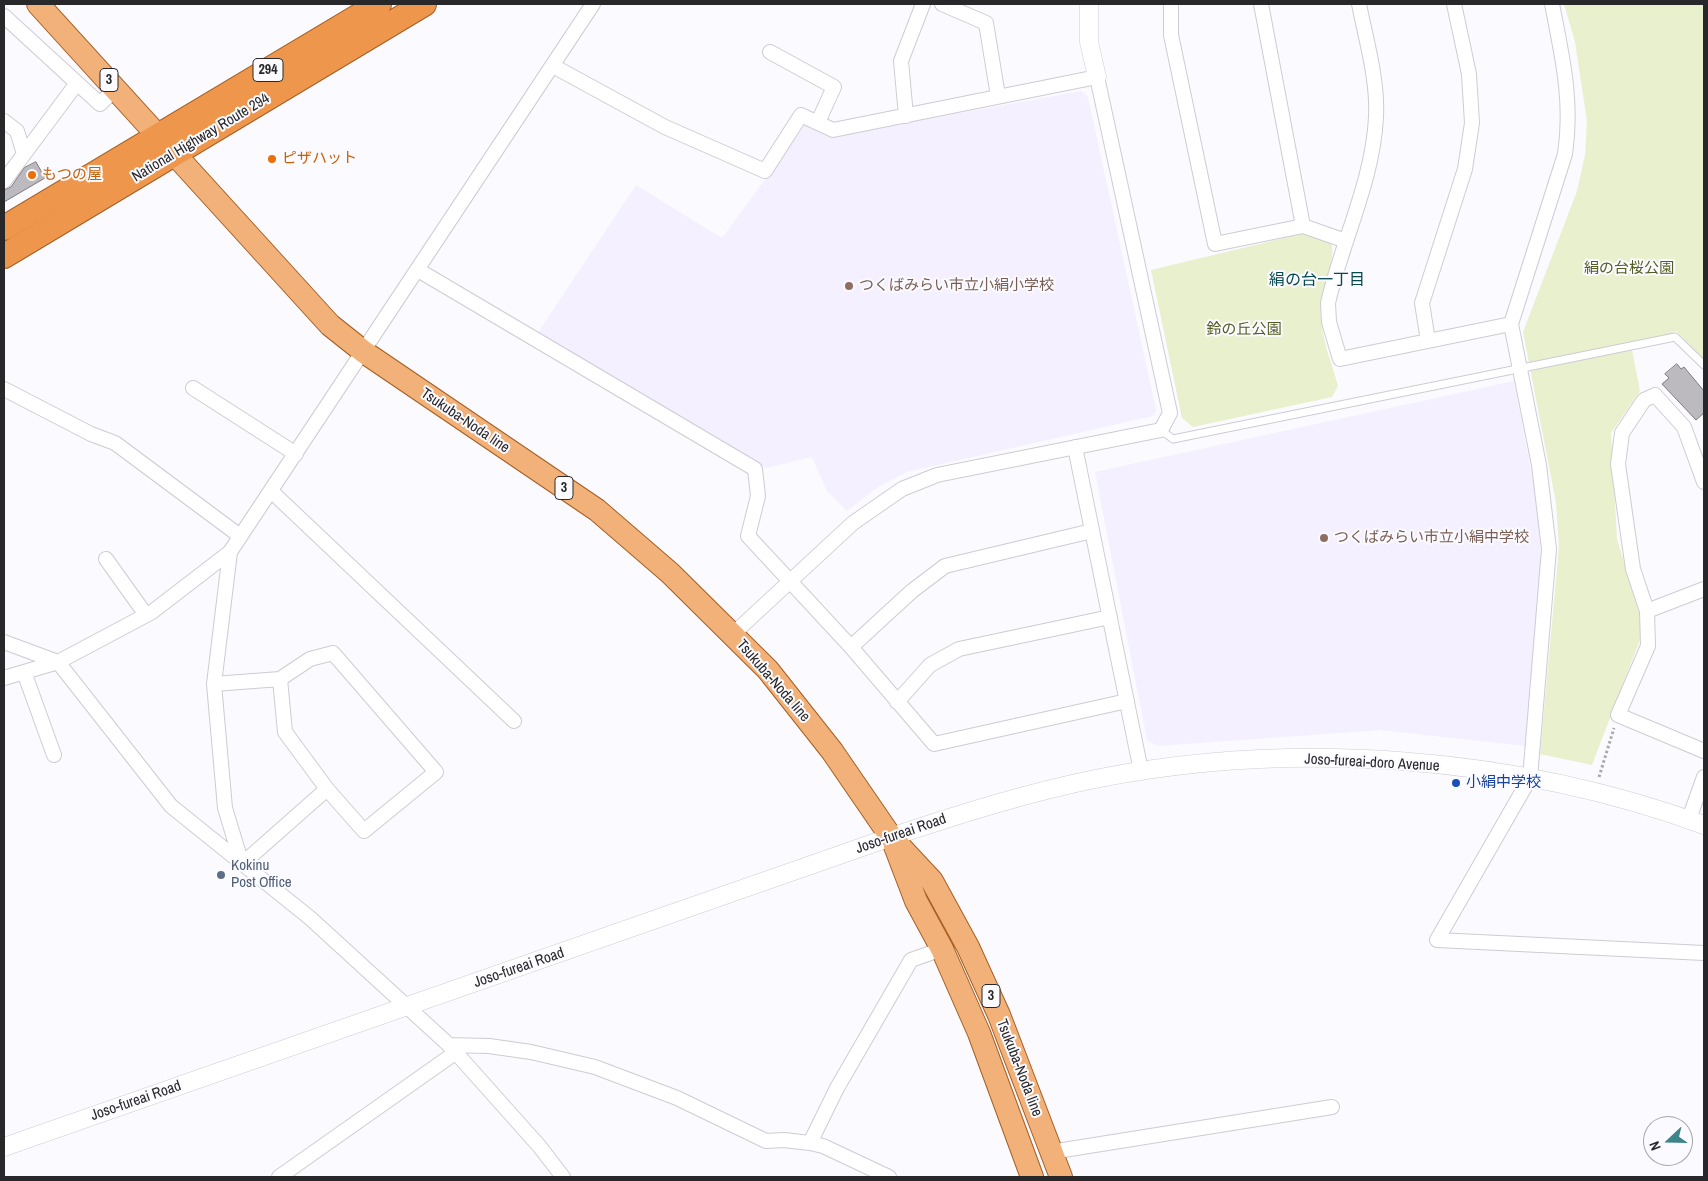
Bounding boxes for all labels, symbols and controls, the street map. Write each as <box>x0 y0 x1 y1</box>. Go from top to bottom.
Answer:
road number: 294 <box>253 58 283 82</box>
road number: 3 <box>100 68 118 92</box>
street label: National Highway Route 294 <box>129 90 273 186</box>
place label: ピザハット <box>282 150 357 168</box>
marker: ピザハット <box>266 153 278 165</box>
place label: もつの屋 <box>42 166 102 184</box>
marker: もつの屋 <box>26 169 38 181</box>
park label: 絹の台桜公園 <box>1584 260 1674 278</box>
district label: 絹の台一丁目 <box>1269 271 1365 291</box>
place label: つくばみらい市立小絹小学校 <box>859 277 1054 295</box>
marker: つくばみらい市立小絹小学校 <box>843 280 855 292</box>
park label: 鈴の丘公園 <box>1207 321 1281 339</box>
street label: Tsukuba-Noda line <box>417 385 513 457</box>
road number: 3 <box>555 476 573 499</box>
place label: つくばみらい市立小絹中学校 <box>1334 529 1529 547</box>
marker: つくばみらい市立小絹中学校 <box>1318 532 1330 544</box>
street label: Tsukuba-Noda line <box>732 636 814 726</box>
street label: Joso-fureai-doro Avenue <box>1304 750 1440 776</box>
place label: 小絹中学校 <box>1466 774 1541 792</box>
marker: 小絹中学校 <box>1450 777 1462 789</box>
street label: Joso-fureai Road <box>853 810 949 858</box>
place label: Kokinu Post Office <box>231 857 292 892</box>
marker: Kokinu Post Office <box>215 869 227 881</box>
street label: Joso-fureai Road <box>471 944 567 992</box>
road number: 3 <box>982 984 1000 1008</box>
street label: Tsukuba-Noda line <box>992 1017 1046 1119</box>
street label: Joso-fureai Road <box>88 1077 184 1125</box>
north arrow <box>1643 1116 1693 1166</box>
text: N <box>1645 1139 1665 1153</box>

